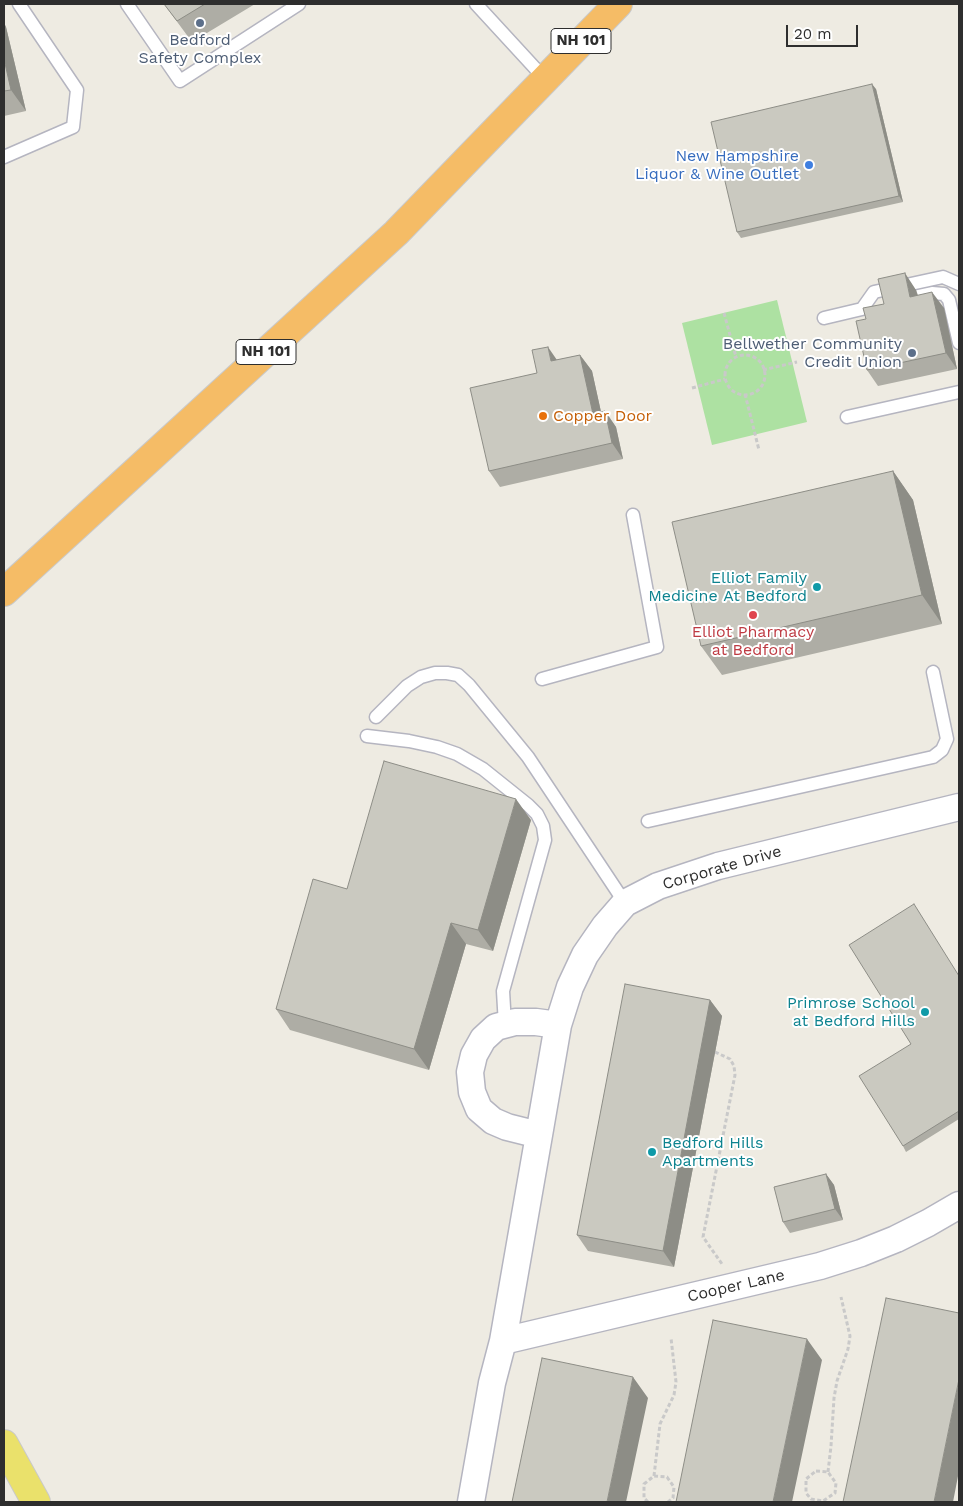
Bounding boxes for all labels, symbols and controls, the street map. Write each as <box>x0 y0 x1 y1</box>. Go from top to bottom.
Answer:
scale bar <box>788 15 860 47</box>
marker: Bedford Safety Complex <box>194 17 206 29</box>
text: 20 m <box>794 25 832 43</box>
road number: NH 101 <box>551 28 611 54</box>
place label: Bedford Safety Complex <box>139 30 261 68</box>
place label: New Hampshire Liquor & Wine Outlet <box>635 146 799 184</box>
marker: New Hampshire Liquor & Wine Outlet <box>803 159 815 171</box>
place label: Bellwether Community Credit Union <box>723 334 902 372</box>
road number: NH 101 <box>236 340 296 364</box>
marker: Bellwether Community Credit Union <box>906 347 918 359</box>
place label: Copper Door <box>553 406 652 426</box>
marker: Copper Door <box>537 410 549 422</box>
place label: Elliot Family Medicine At Bedford <box>648 568 807 606</box>
marker: Elliot Family Medicine At Bedford <box>811 581 823 593</box>
marker: Elliot Pharmacy at Bedford <box>747 609 759 621</box>
place label: Elliot Pharmacy at Bedford <box>692 622 814 660</box>
street label: Corporate Drive <box>660 842 784 894</box>
place label: Primrose School at Bedford Hills <box>787 993 915 1031</box>
marker: Primrose School at Bedford Hills <box>919 1006 931 1018</box>
place label: Bedford Hills Apartments <box>662 1133 763 1171</box>
marker: Bedford Hills Apartments <box>646 1146 658 1158</box>
street label: Cooper Lane <box>686 1265 786 1307</box>

